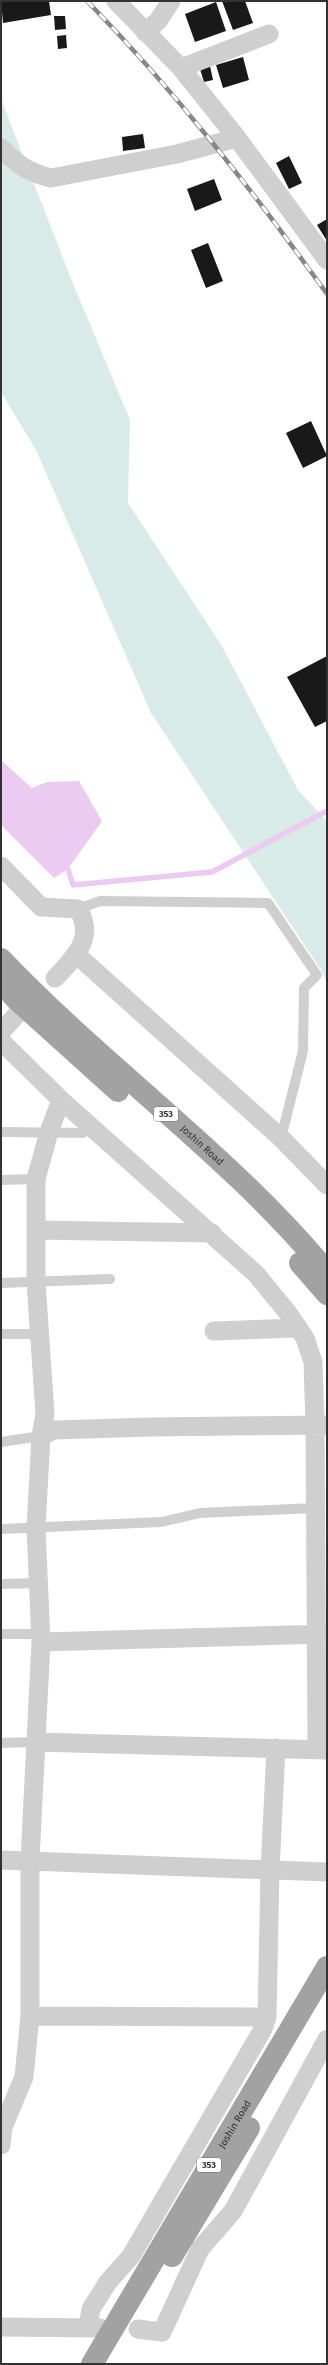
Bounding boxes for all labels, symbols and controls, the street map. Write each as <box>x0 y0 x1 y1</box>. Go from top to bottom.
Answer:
road number: 353 <box>154 1107 178 1121</box>
street label: Joshin Road <box>178 1123 226 1168</box>
street label: Joshin Road <box>216 2098 254 2151</box>
road number: 353 <box>197 2158 221 2172</box>

